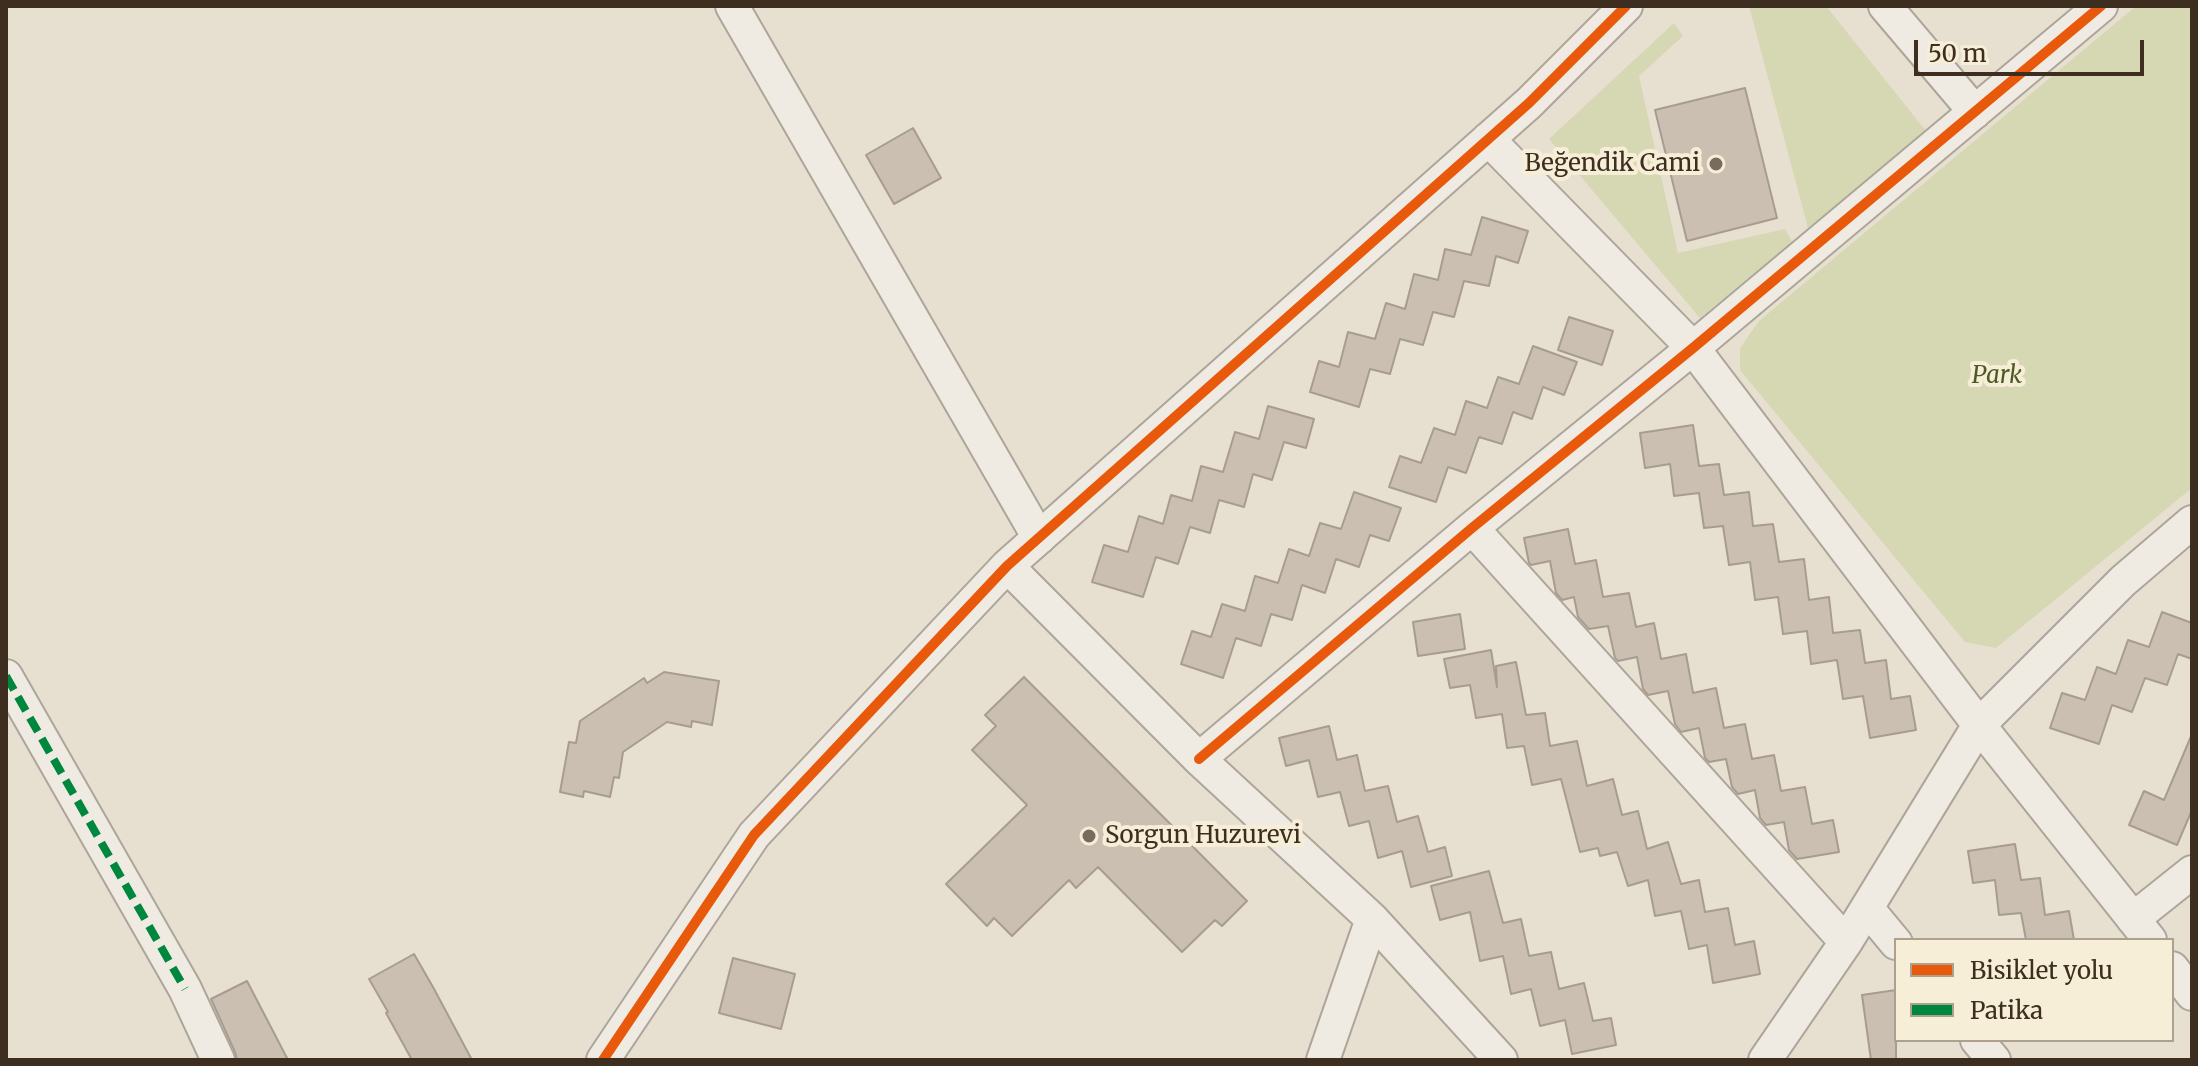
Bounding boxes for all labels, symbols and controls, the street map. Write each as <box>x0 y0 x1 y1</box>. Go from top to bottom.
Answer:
scale bar <box>1918 24 2148 74</box>
text: 50 m <box>1928 38 1987 69</box>
place label: Beğendik Cami <box>1525 150 1700 178</box>
marker: Beğendik Cami <box>1707 155 1725 173</box>
park label: Park <box>1972 362 2022 390</box>
place label: Sorgun Huzurevi <box>1105 822 1301 850</box>
marker: Sorgun Huzurevi <box>1080 827 1098 845</box>
legend <box>1894 938 2174 1042</box>
text: Bisiklet yolu <box>1970 955 2113 986</box>
text: Patika <box>1970 995 2043 1026</box>

